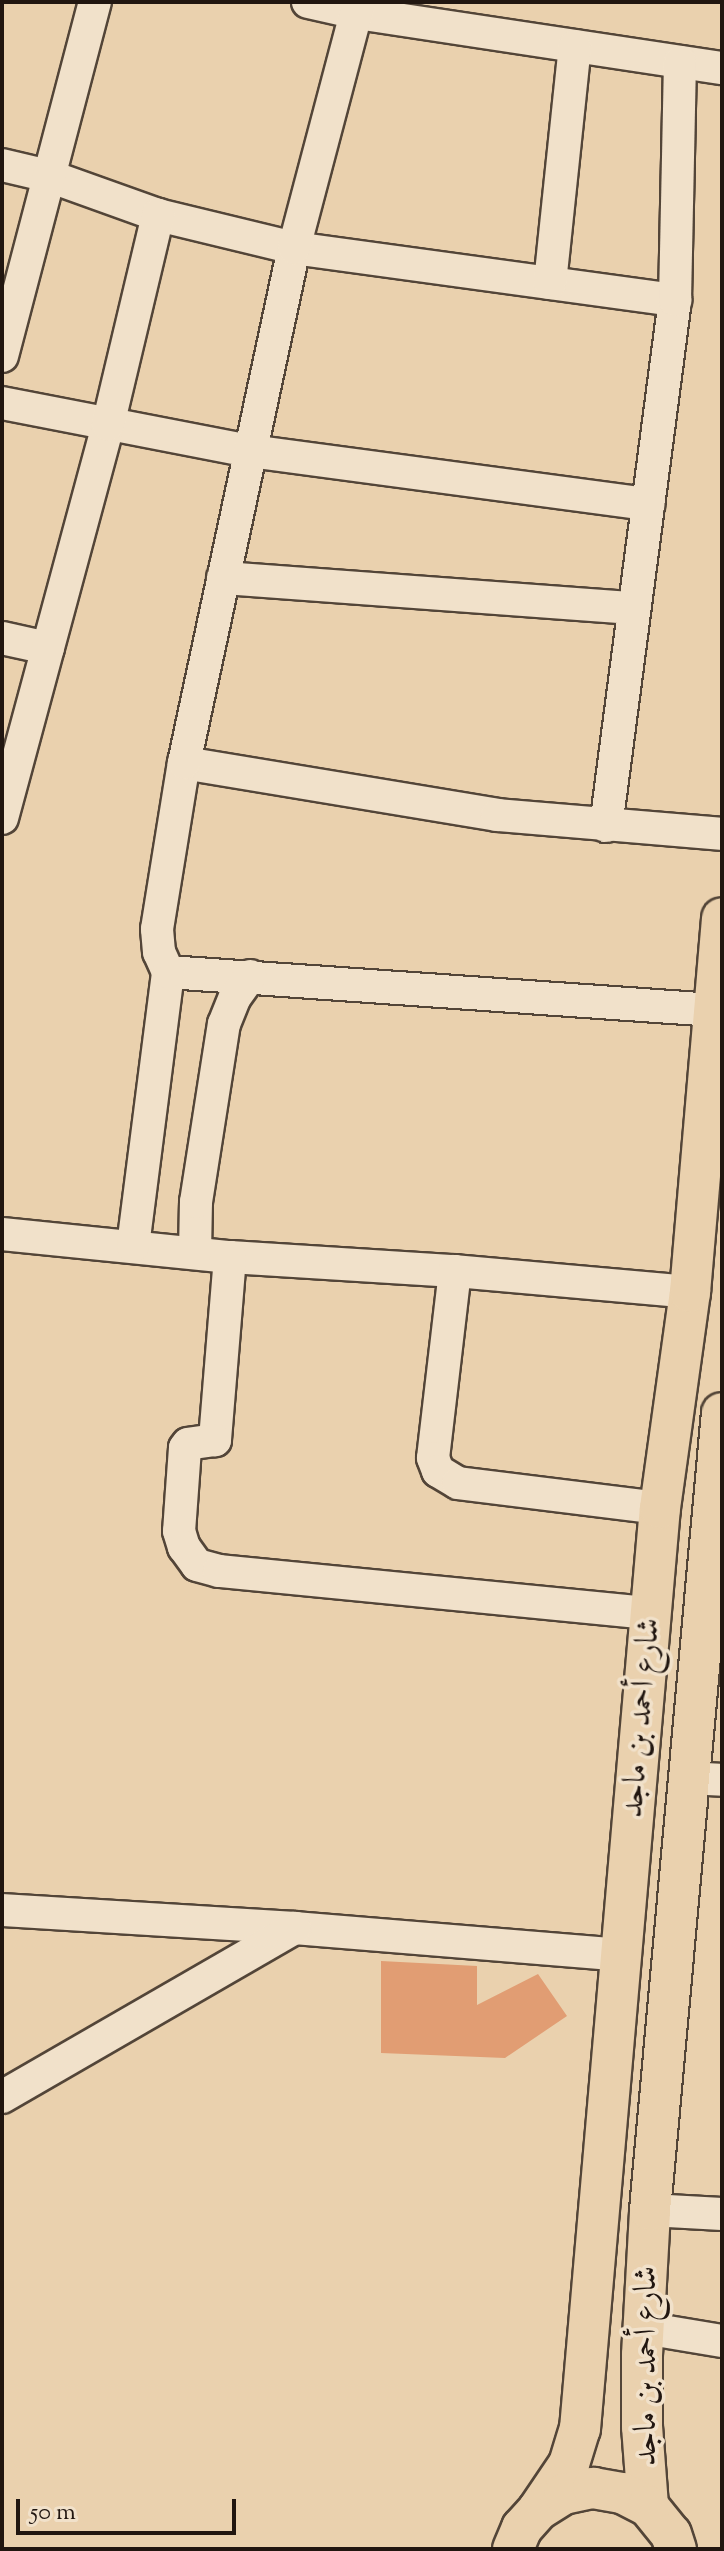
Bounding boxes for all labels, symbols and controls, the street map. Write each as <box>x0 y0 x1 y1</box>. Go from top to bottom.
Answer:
street label: شارع أحمد بن ماجد <box>614 1617 670 1819</box>
street label: شارع أحمد بن ماجد <box>628 2266 666 2466</box>
scale bar <box>20 2483 240 2533</box>
text: 50 m <box>30 2496 76 2530</box>

